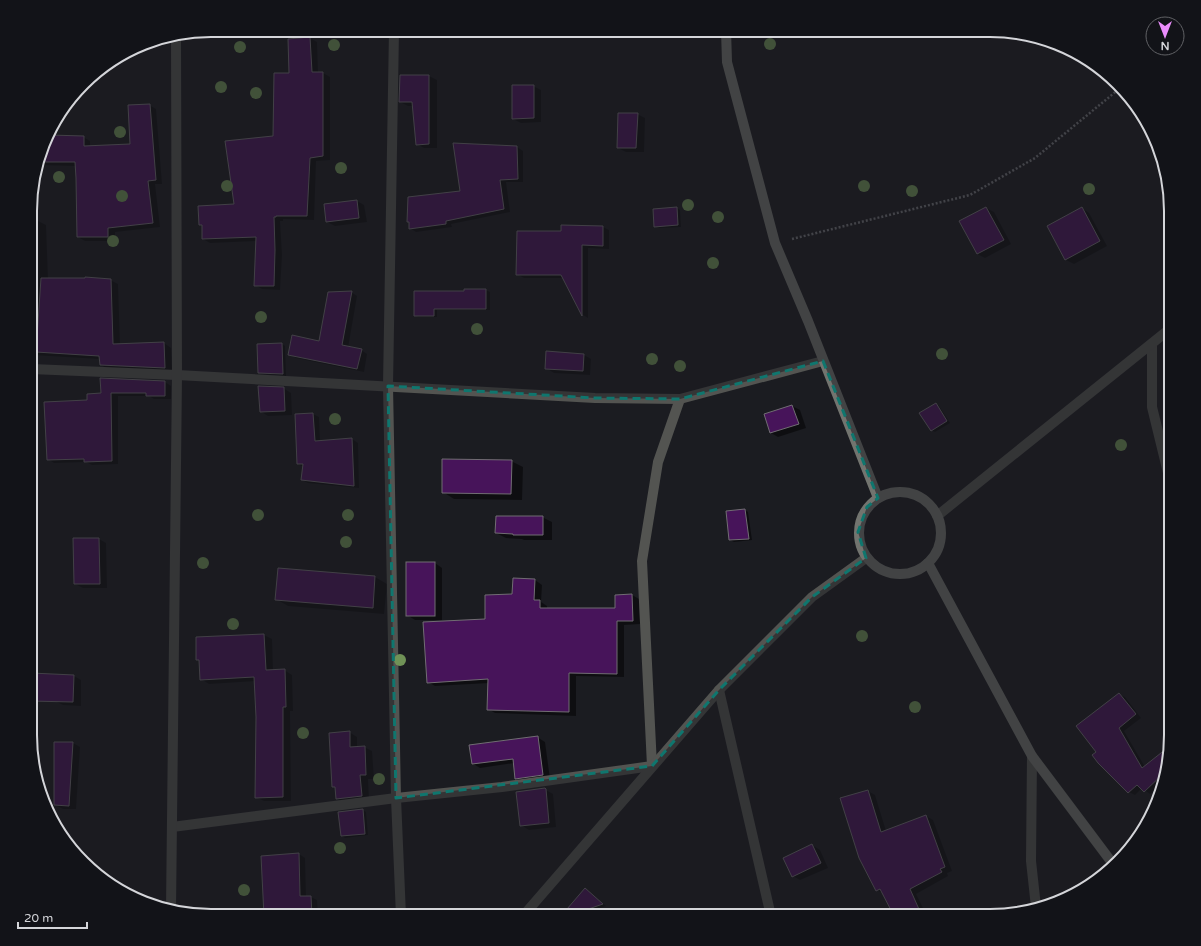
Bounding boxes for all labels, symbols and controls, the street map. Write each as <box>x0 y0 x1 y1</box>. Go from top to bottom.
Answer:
north arrow <box>1145 16 1185 56</box>
text: N <box>1161 39 1169 52</box>
scale bar <box>18 904 87 930</box>
text: 20 m <box>24 911 53 925</box>

